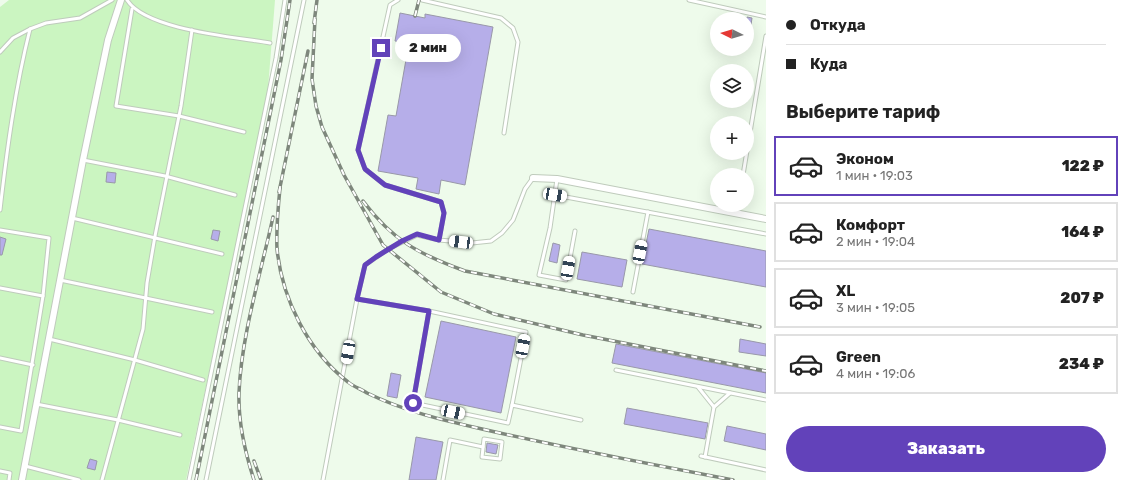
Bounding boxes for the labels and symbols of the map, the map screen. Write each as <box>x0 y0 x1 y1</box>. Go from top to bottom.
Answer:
north arrow <box>710 12 754 56</box>
callout: 2 мин <box>395 34 461 62</box>
route end <box>372 39 390 57</box>
car <box>542 187 568 203</box>
car <box>448 235 474 249</box>
car <box>632 239 648 265</box>
car <box>560 255 576 281</box>
car <box>515 333 531 359</box>
car <box>340 339 356 365</box>
route start <box>404 394 422 412</box>
car <box>440 404 466 420</box>

